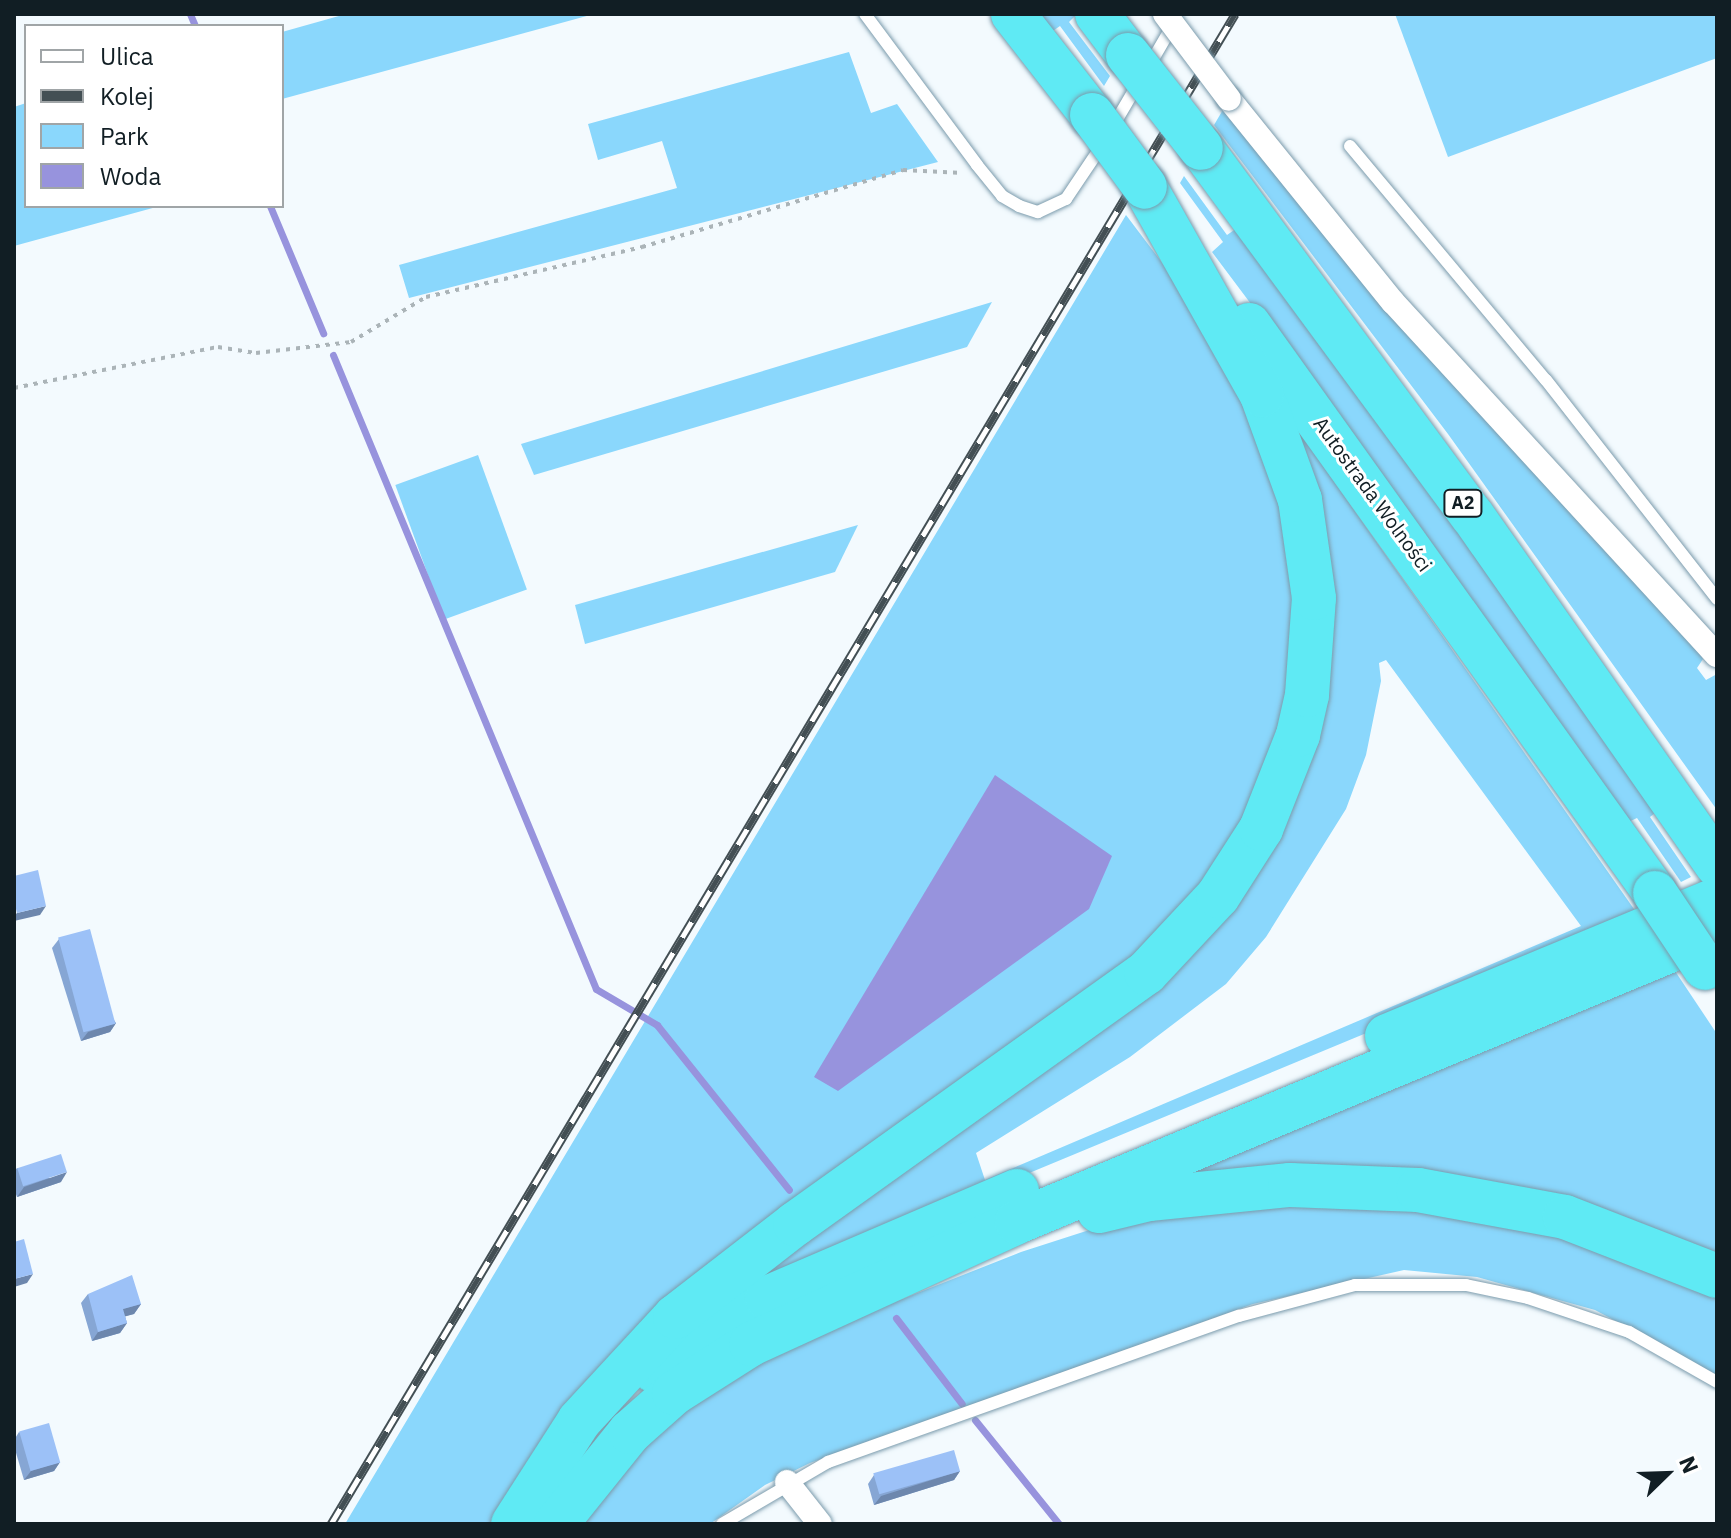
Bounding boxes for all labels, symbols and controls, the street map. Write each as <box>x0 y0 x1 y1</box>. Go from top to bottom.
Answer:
legend <box>24 24 284 208</box>
text: Ulica <box>100 40 154 72</box>
text: Kolej <box>100 80 154 112</box>
text: Park <box>100 120 149 152</box>
text: Woda <box>100 160 161 192</box>
street label: Autostrada Wolności <box>1309 412 1437 576</box>
road number: A2 <box>1443 489 1483 517</box>
north arrow <box>1627 1434 1707 1514</box>
text: N <box>1673 1451 1706 1477</box>

